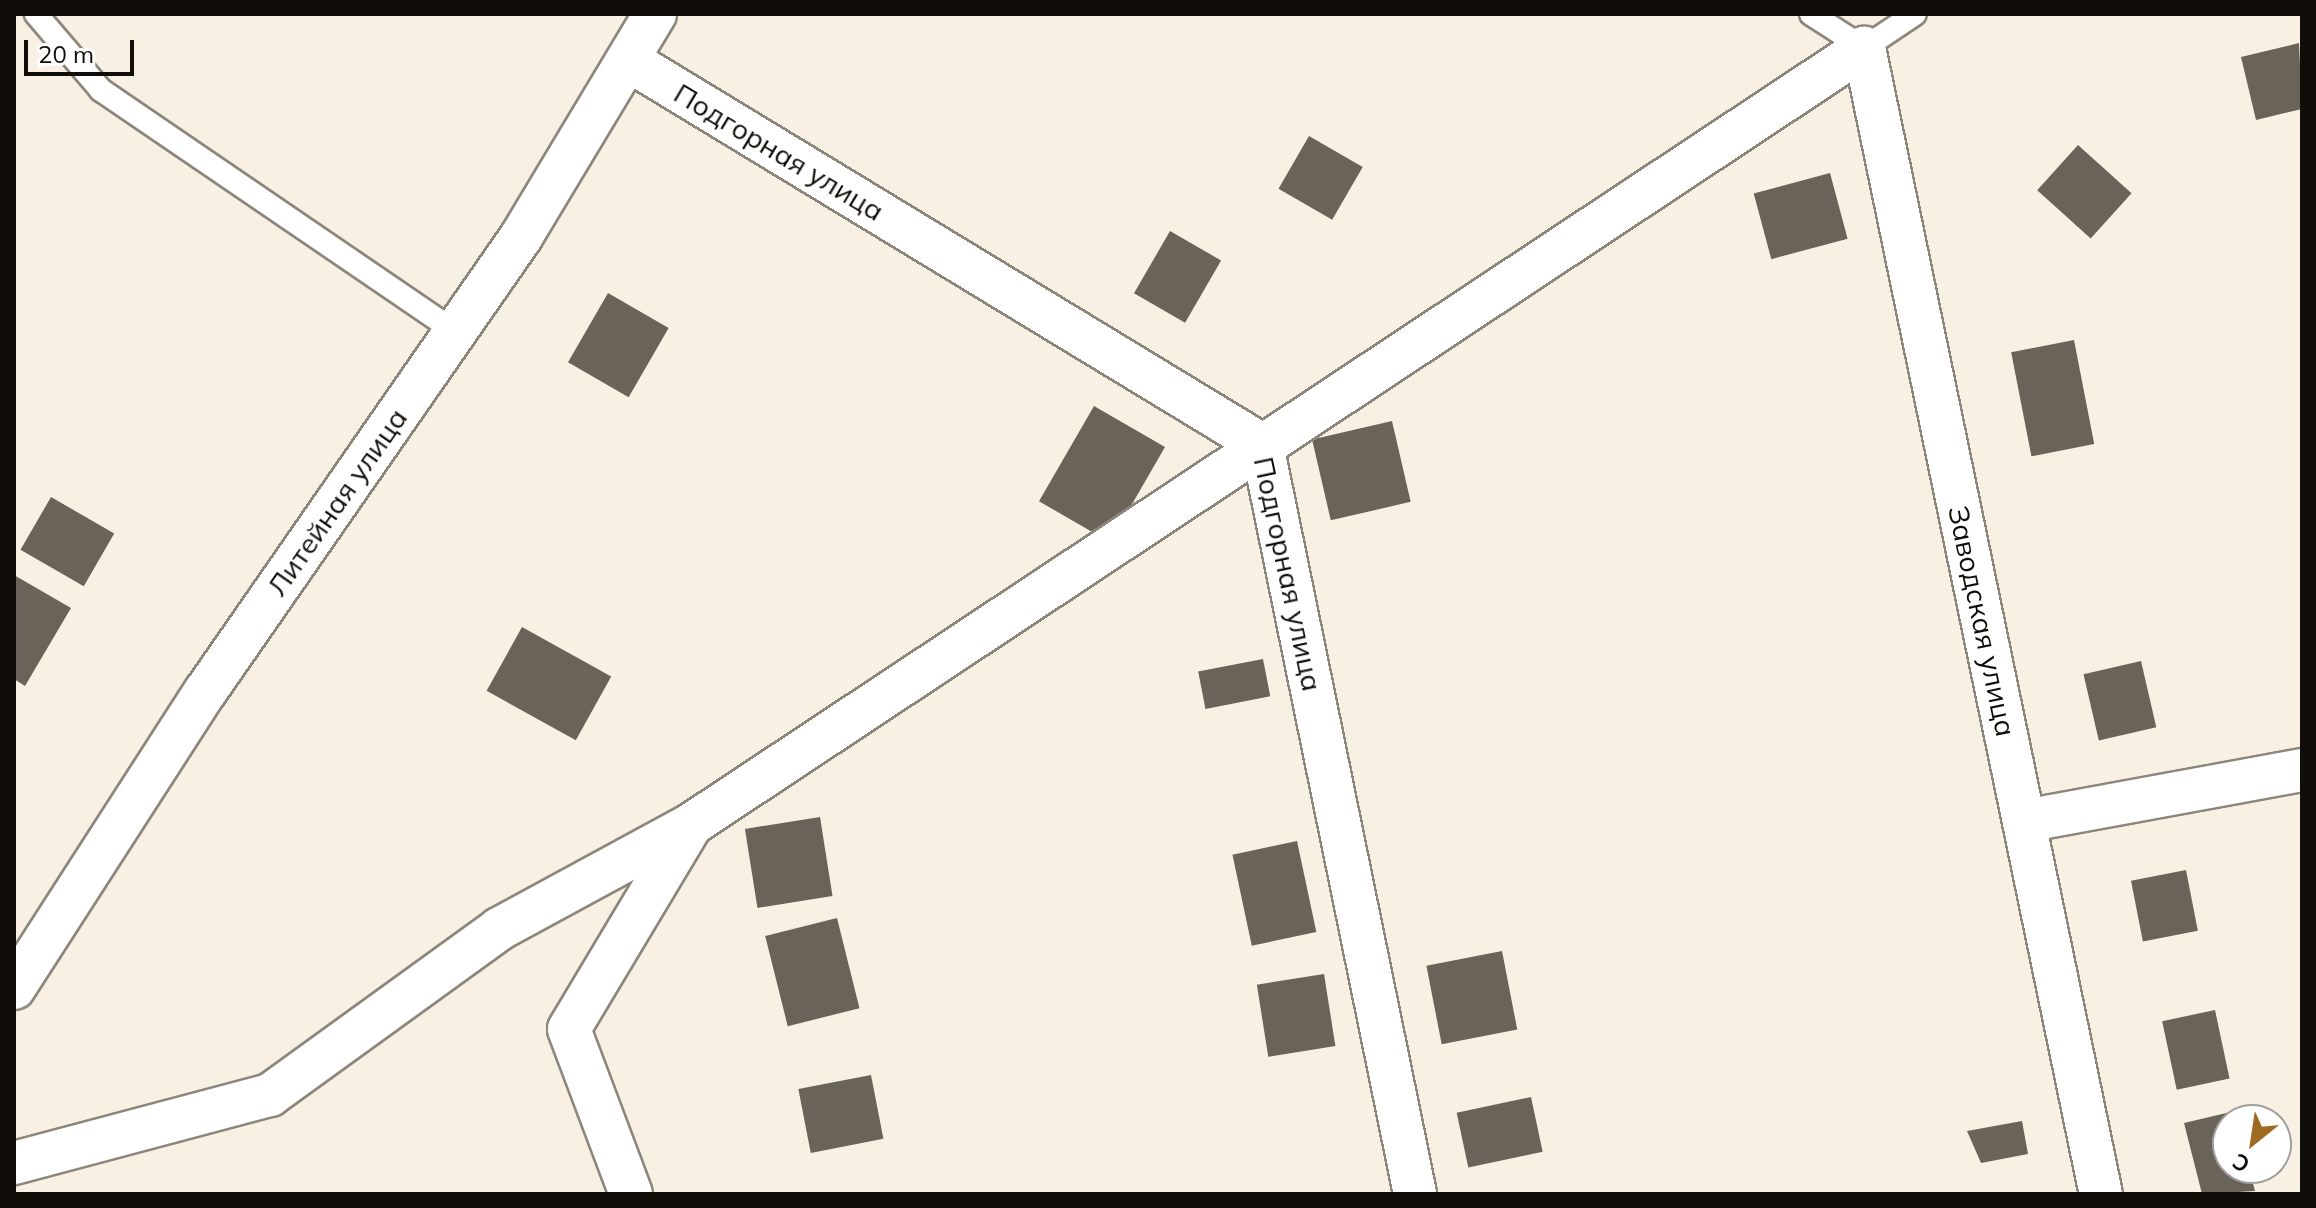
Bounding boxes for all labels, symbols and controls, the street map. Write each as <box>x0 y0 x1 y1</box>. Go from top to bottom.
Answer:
scale bar <box>28 24 138 74</box>
text: 20 m <box>38 39 94 69</box>
street label: Подгорная улица <box>668 76 890 228</box>
street label: Литейная улица <box>260 402 414 602</box>
street label: Подгорная улица <box>1247 454 1329 694</box>
street label: Заводская улица <box>1941 503 2023 739</box>
north arrow <box>2212 1104 2292 1184</box>
text: С <box>2227 1147 2255 1179</box>

